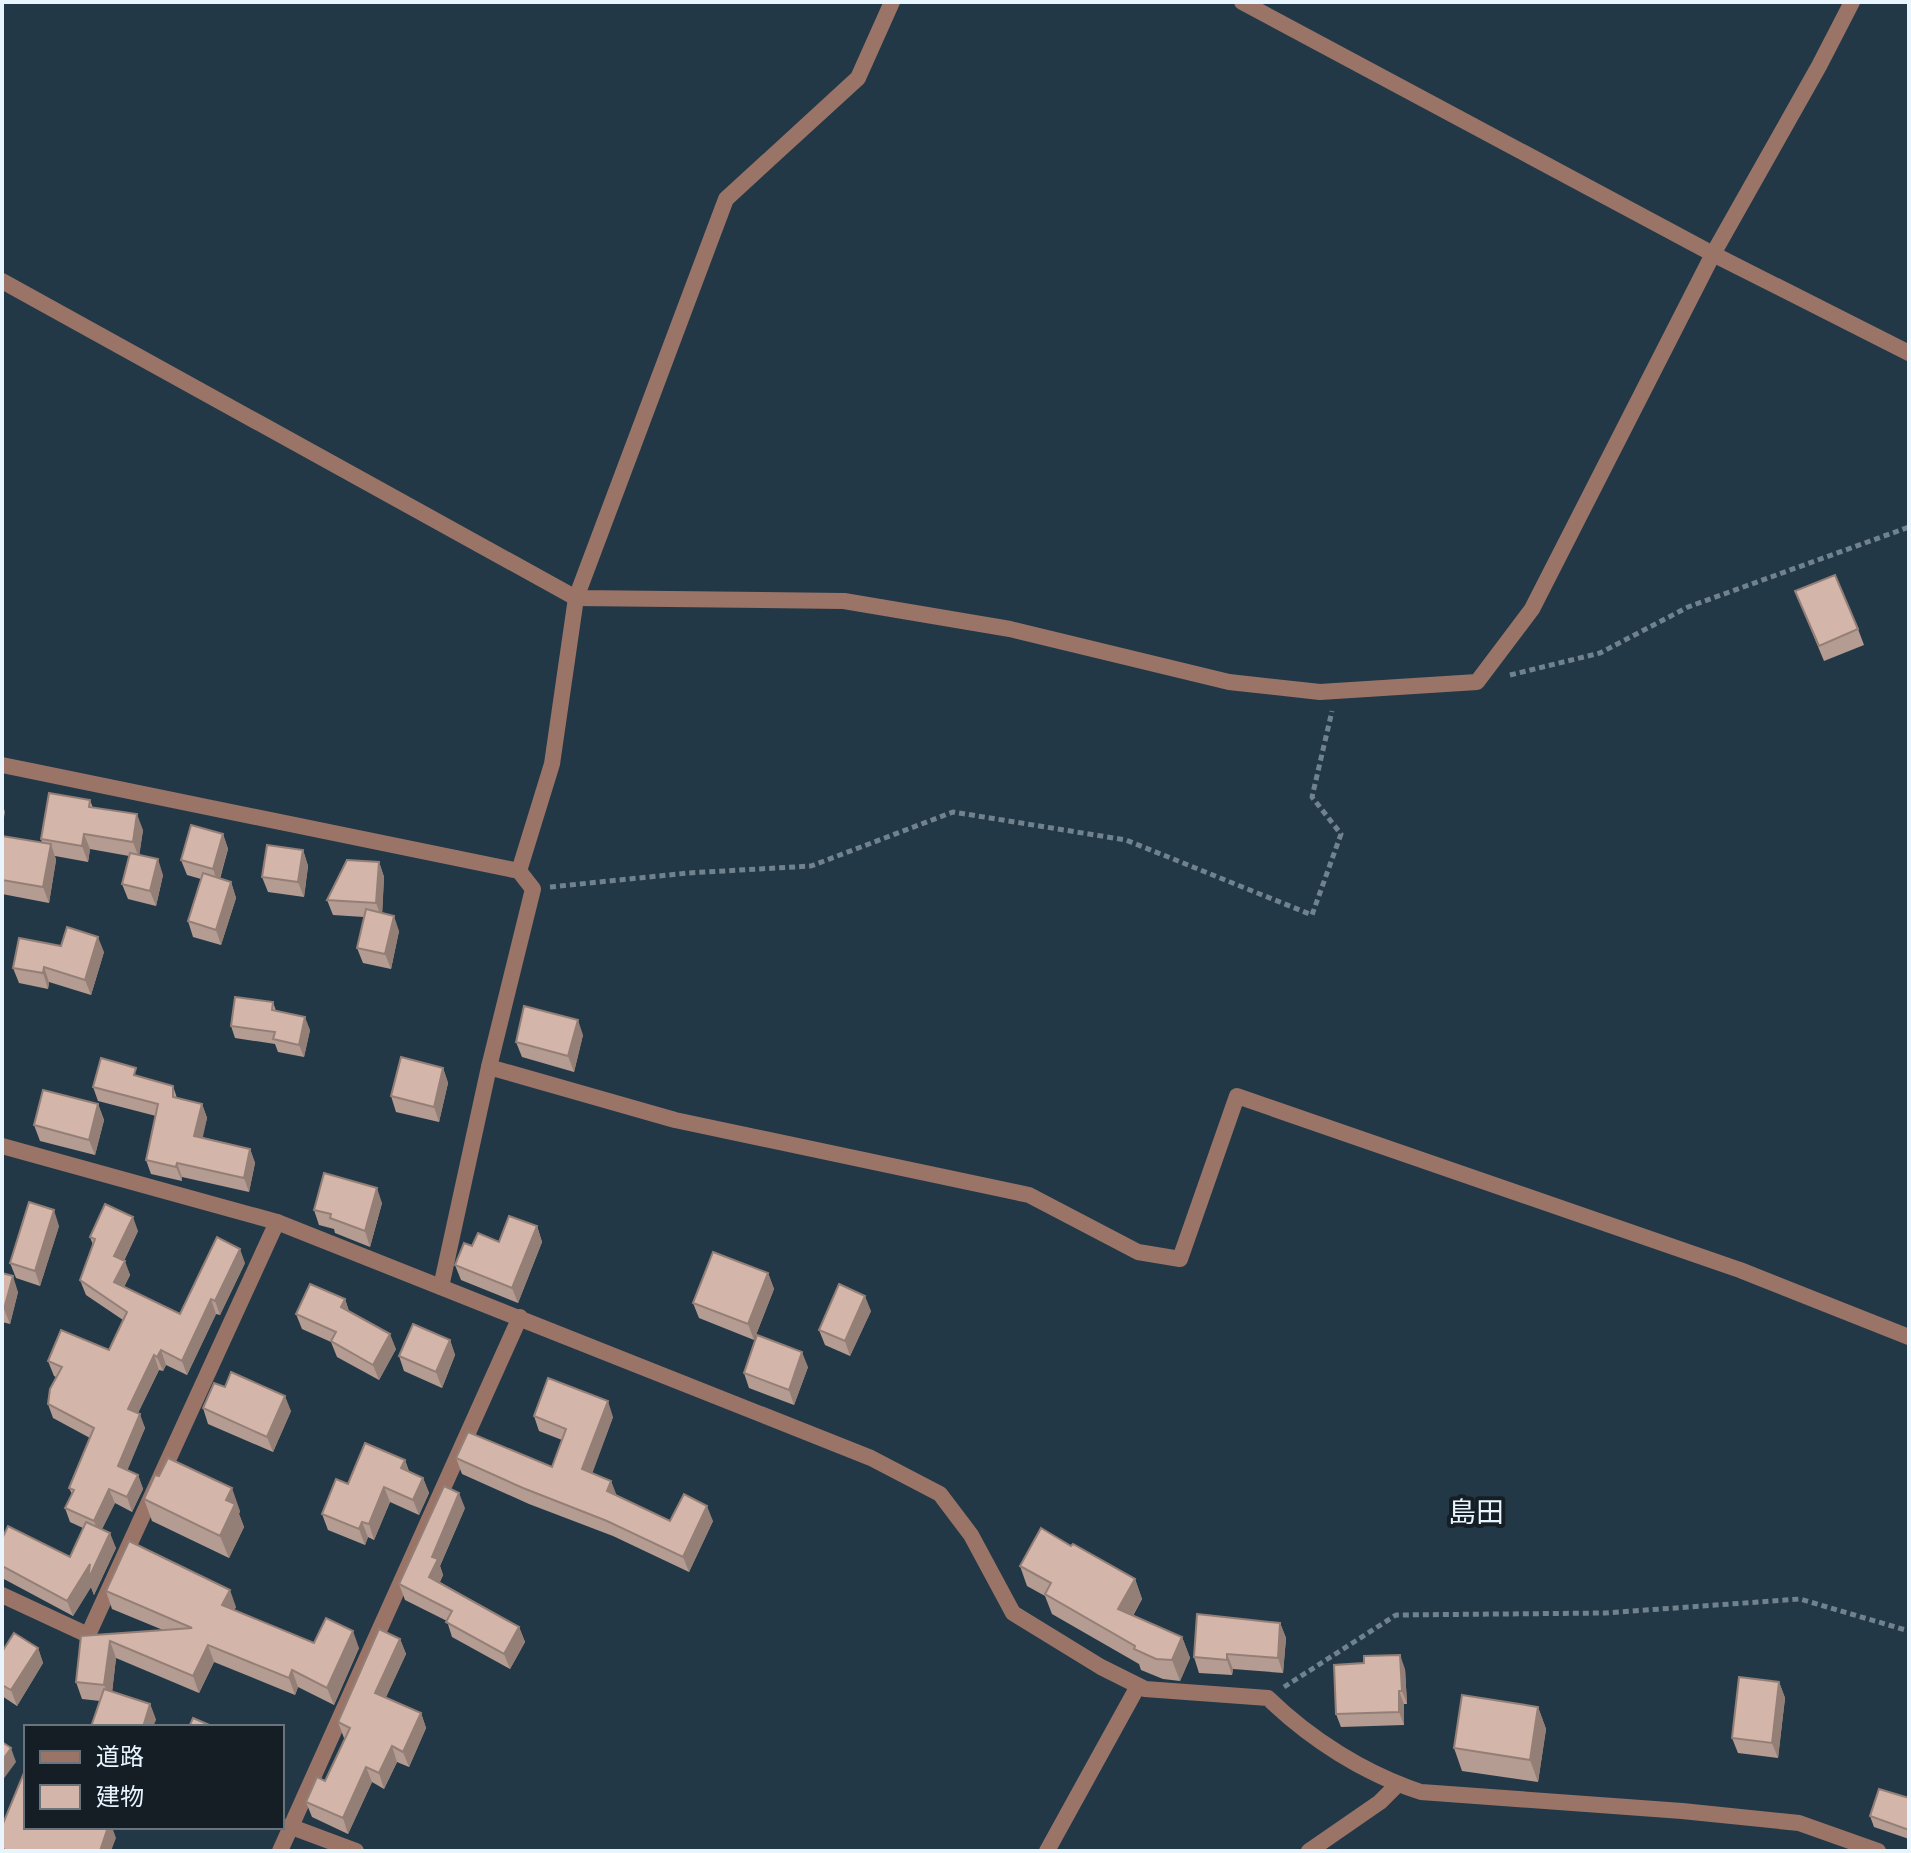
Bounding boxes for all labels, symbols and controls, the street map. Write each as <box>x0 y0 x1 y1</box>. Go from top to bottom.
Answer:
district label: 島田 <box>1448 1492 1504 1535</box>
legend <box>24 1725 284 1829</box>
text: 道路 <box>96 1740 144 1776</box>
text: 建物 <box>96 1780 144 1816</box>

